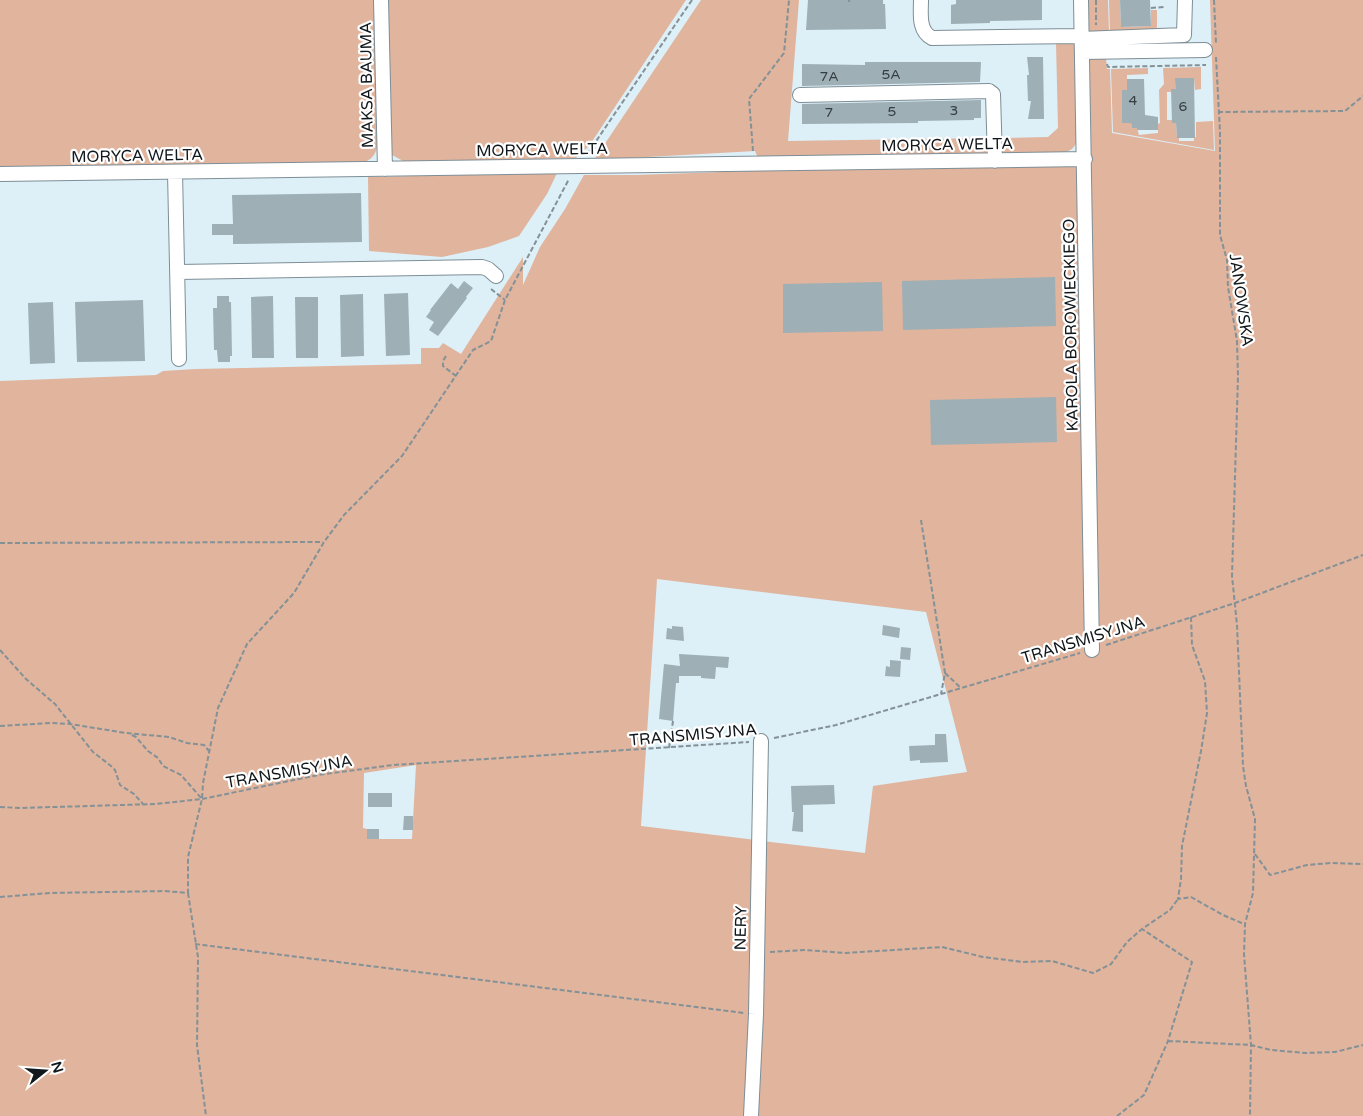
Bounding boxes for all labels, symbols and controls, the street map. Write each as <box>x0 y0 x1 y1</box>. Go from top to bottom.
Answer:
street label: MAKSA BAUMA <box>356 22 378 148</box>
house number: 5A <box>881 66 901 83</box>
house number: 7A <box>819 68 839 85</box>
house number: 4 <box>1129 92 1138 109</box>
house number: 6 <box>1179 98 1188 115</box>
house number: 3 <box>950 102 958 119</box>
house number: 5 <box>888 103 896 120</box>
house number: 7 <box>825 104 833 121</box>
street label: MORYCA WELTA <box>881 134 1013 156</box>
street label: MORYCA WELTA <box>476 139 608 161</box>
street label: MORYCA WELTA <box>71 145 203 167</box>
street label: KAROLA BOROWIECKIEGO <box>1059 219 1083 431</box>
street label: JANOWSKA <box>1225 252 1257 348</box>
street label: TRANSMISYJNA <box>1019 612 1147 668</box>
street label: TRANSMISYJNA <box>628 719 758 751</box>
street label: TRANSMISYJNA <box>224 751 354 793</box>
street label: NERY <box>731 906 751 951</box>
north arrow <box>20 1046 70 1096</box>
text: N <box>47 1059 67 1075</box>

